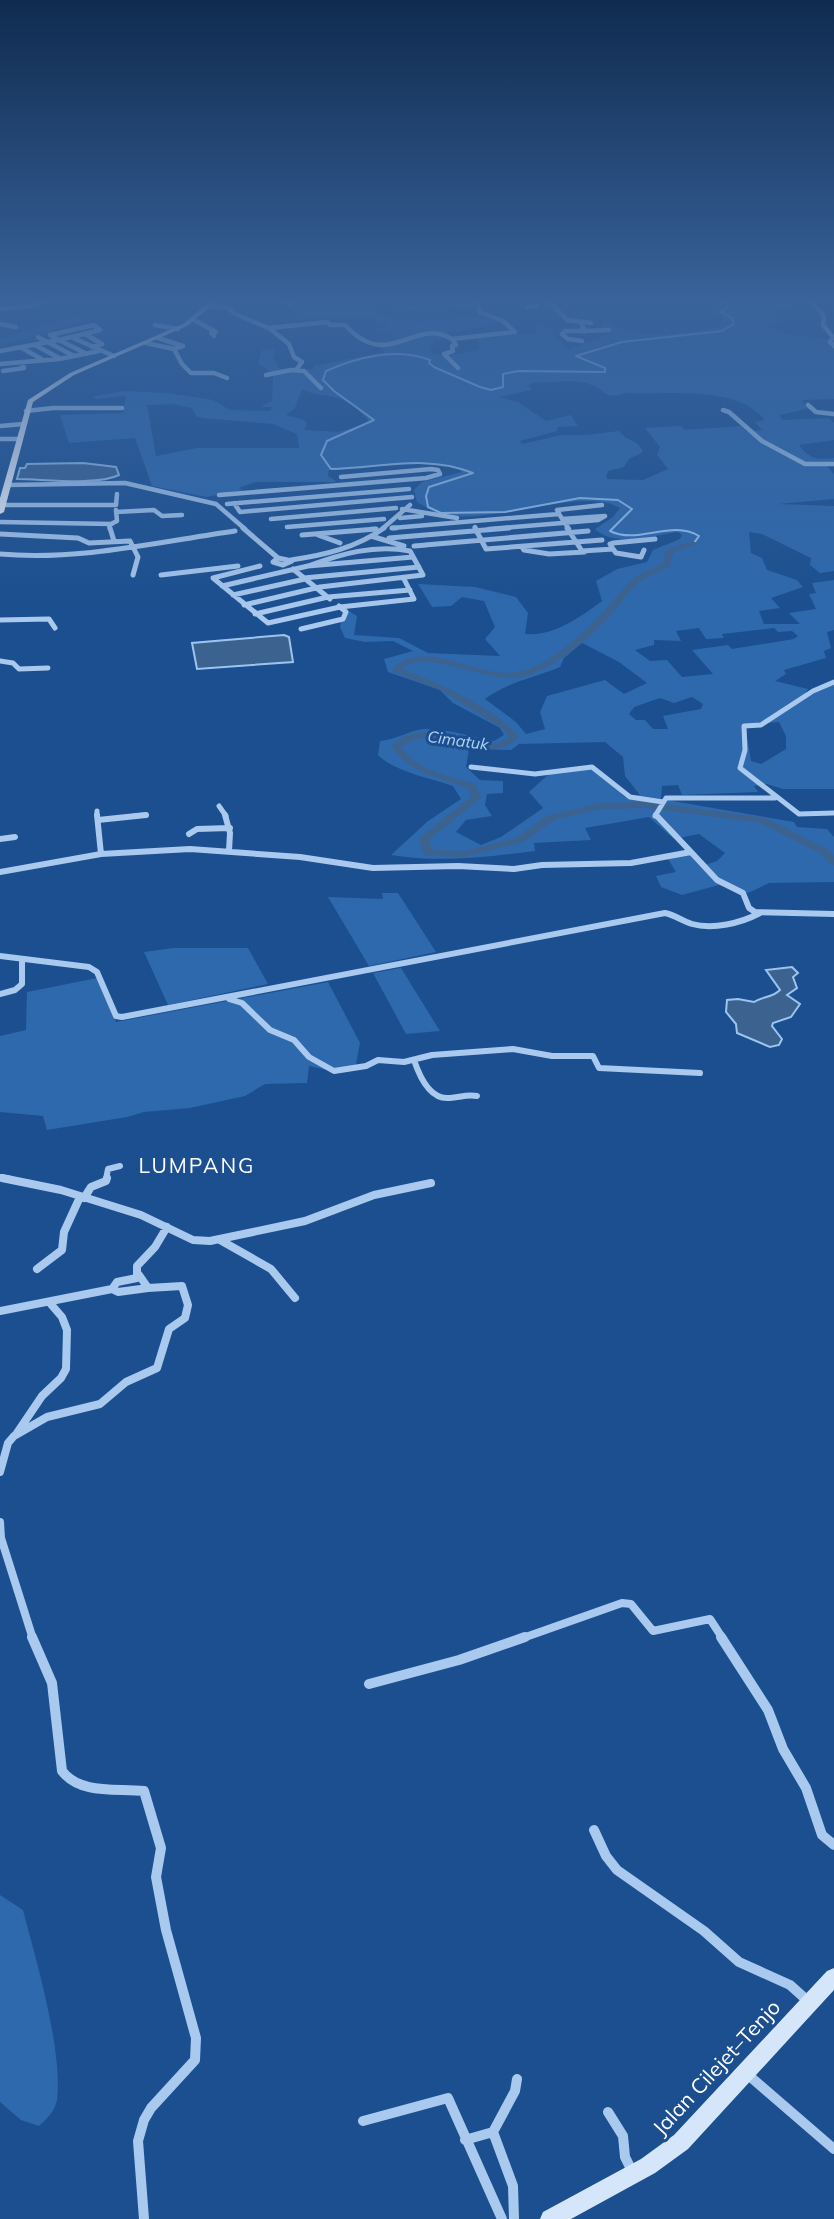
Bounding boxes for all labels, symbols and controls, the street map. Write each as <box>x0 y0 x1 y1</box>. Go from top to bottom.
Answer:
water label: Cimatuk <box>426 726 491 754</box>
district label: LUMPANG <box>139 1152 255 1178</box>
street label: Jalan Cilejet–Tenjo <box>647 1994 785 2140</box>

